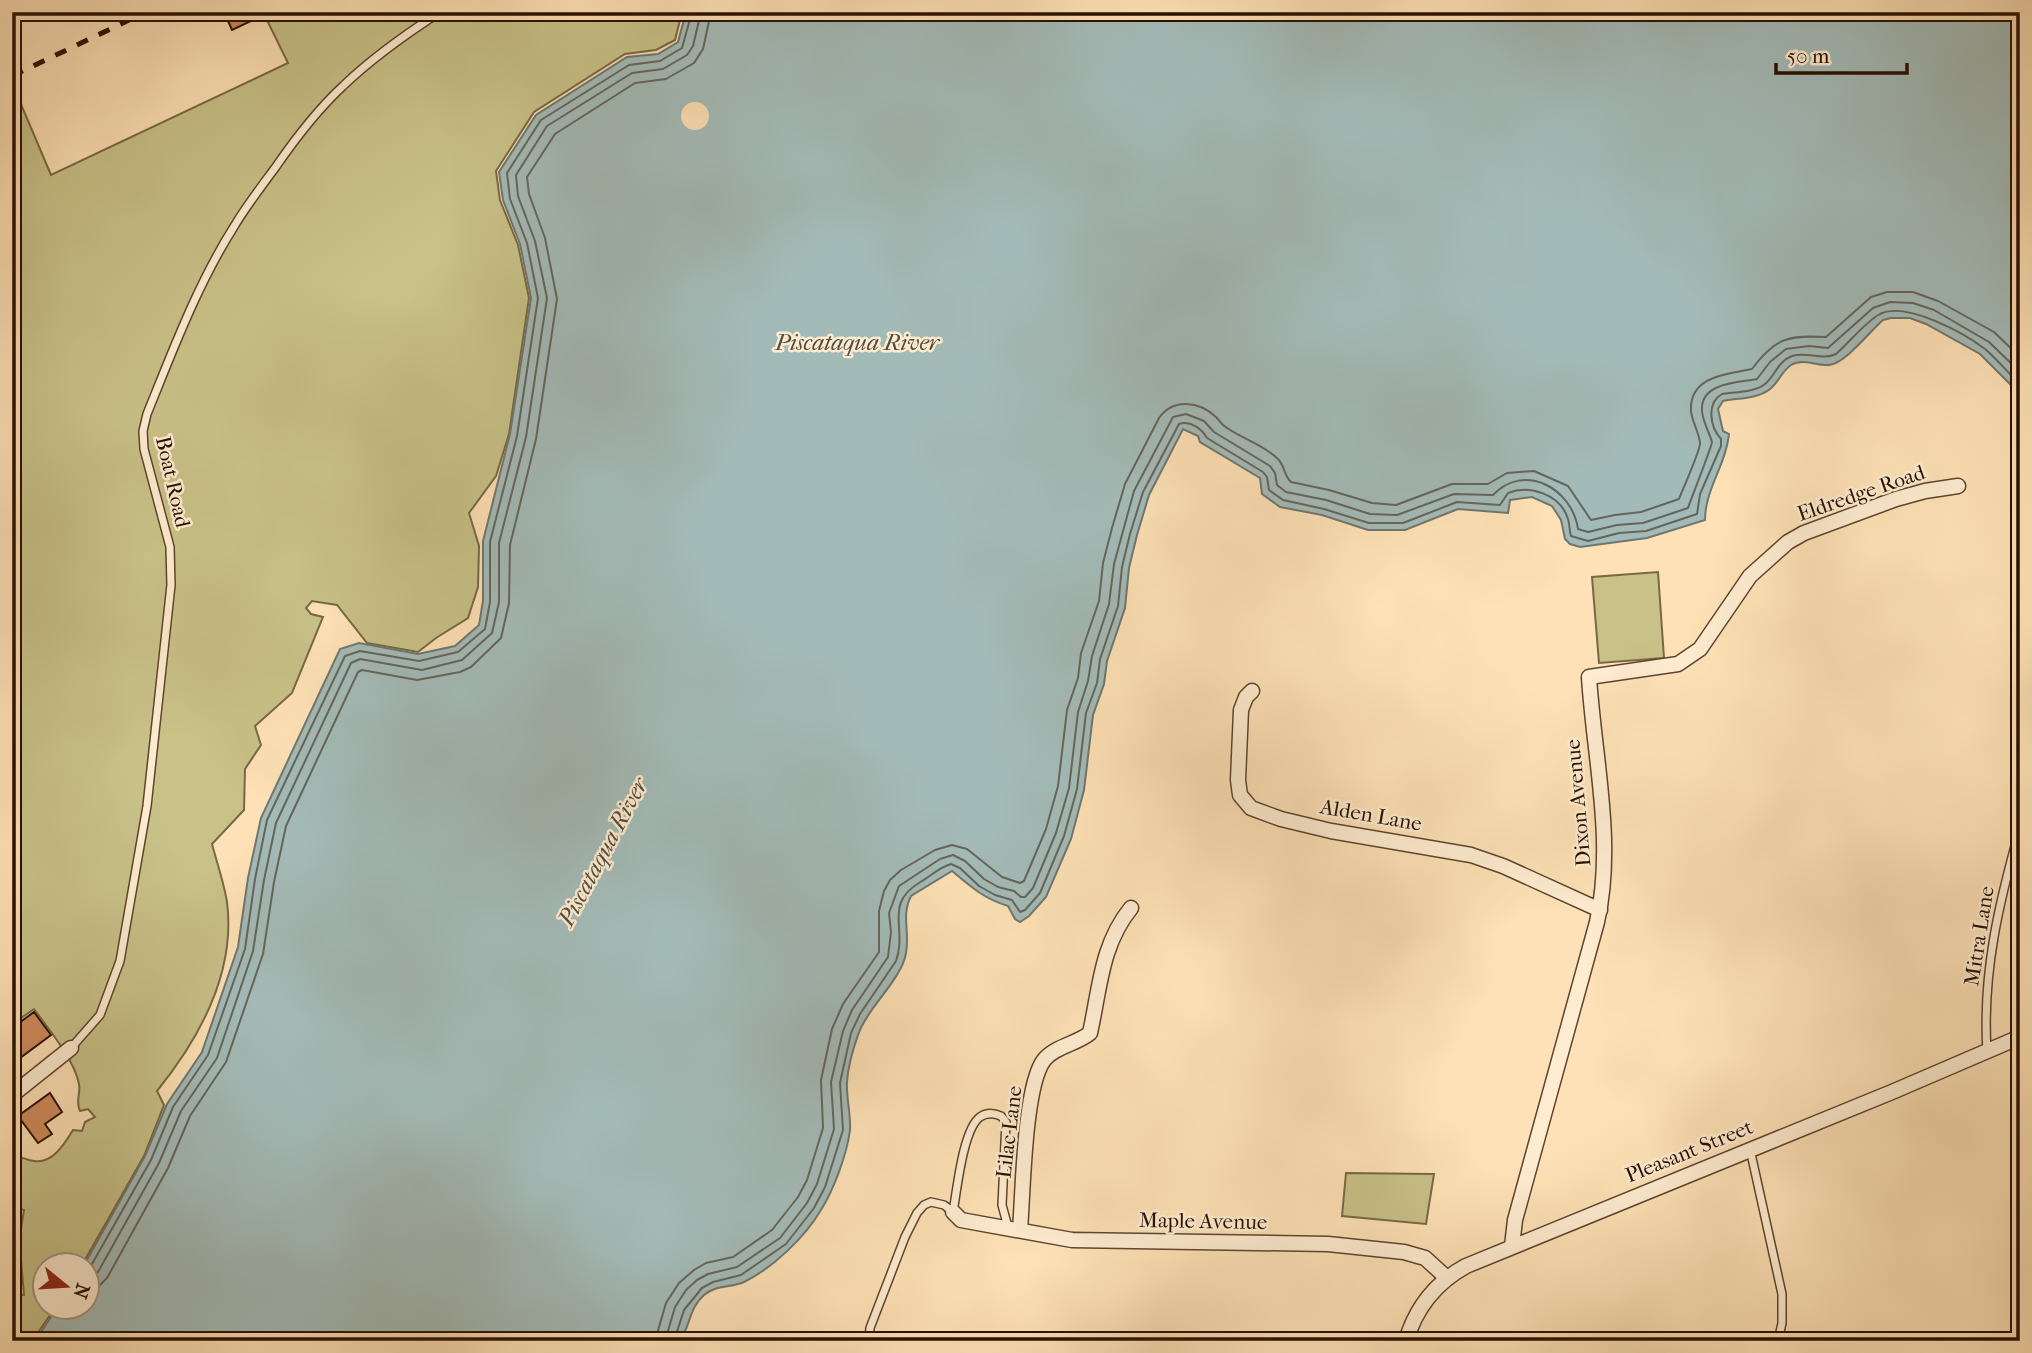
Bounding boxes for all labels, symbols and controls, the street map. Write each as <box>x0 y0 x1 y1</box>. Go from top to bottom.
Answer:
scale bar <box>1776 32 1908 76</box>
text: 50 m <box>1787 44 1830 68</box>
water label: Piscataqua River <box>774 329 941 356</box>
street label: Boat Road <box>151 434 195 530</box>
street label: Eldredge Road <box>1794 460 1929 526</box>
street label: Dixon Avenue <box>1560 738 1596 868</box>
water label: Piscataqua River <box>552 772 654 932</box>
street label: Alden Lane <box>1317 794 1424 836</box>
street label: Mitra Lane <box>1959 884 1999 988</box>
street label: Lilac Lane <box>991 1084 1027 1180</box>
street label: Pleasant Street <box>1622 1114 1757 1187</box>
street label: Maple Avenue <box>1139 1208 1267 1234</box>
north arrow <box>32 1252 102 1322</box>
text: N <box>68 1281 94 1302</box>

